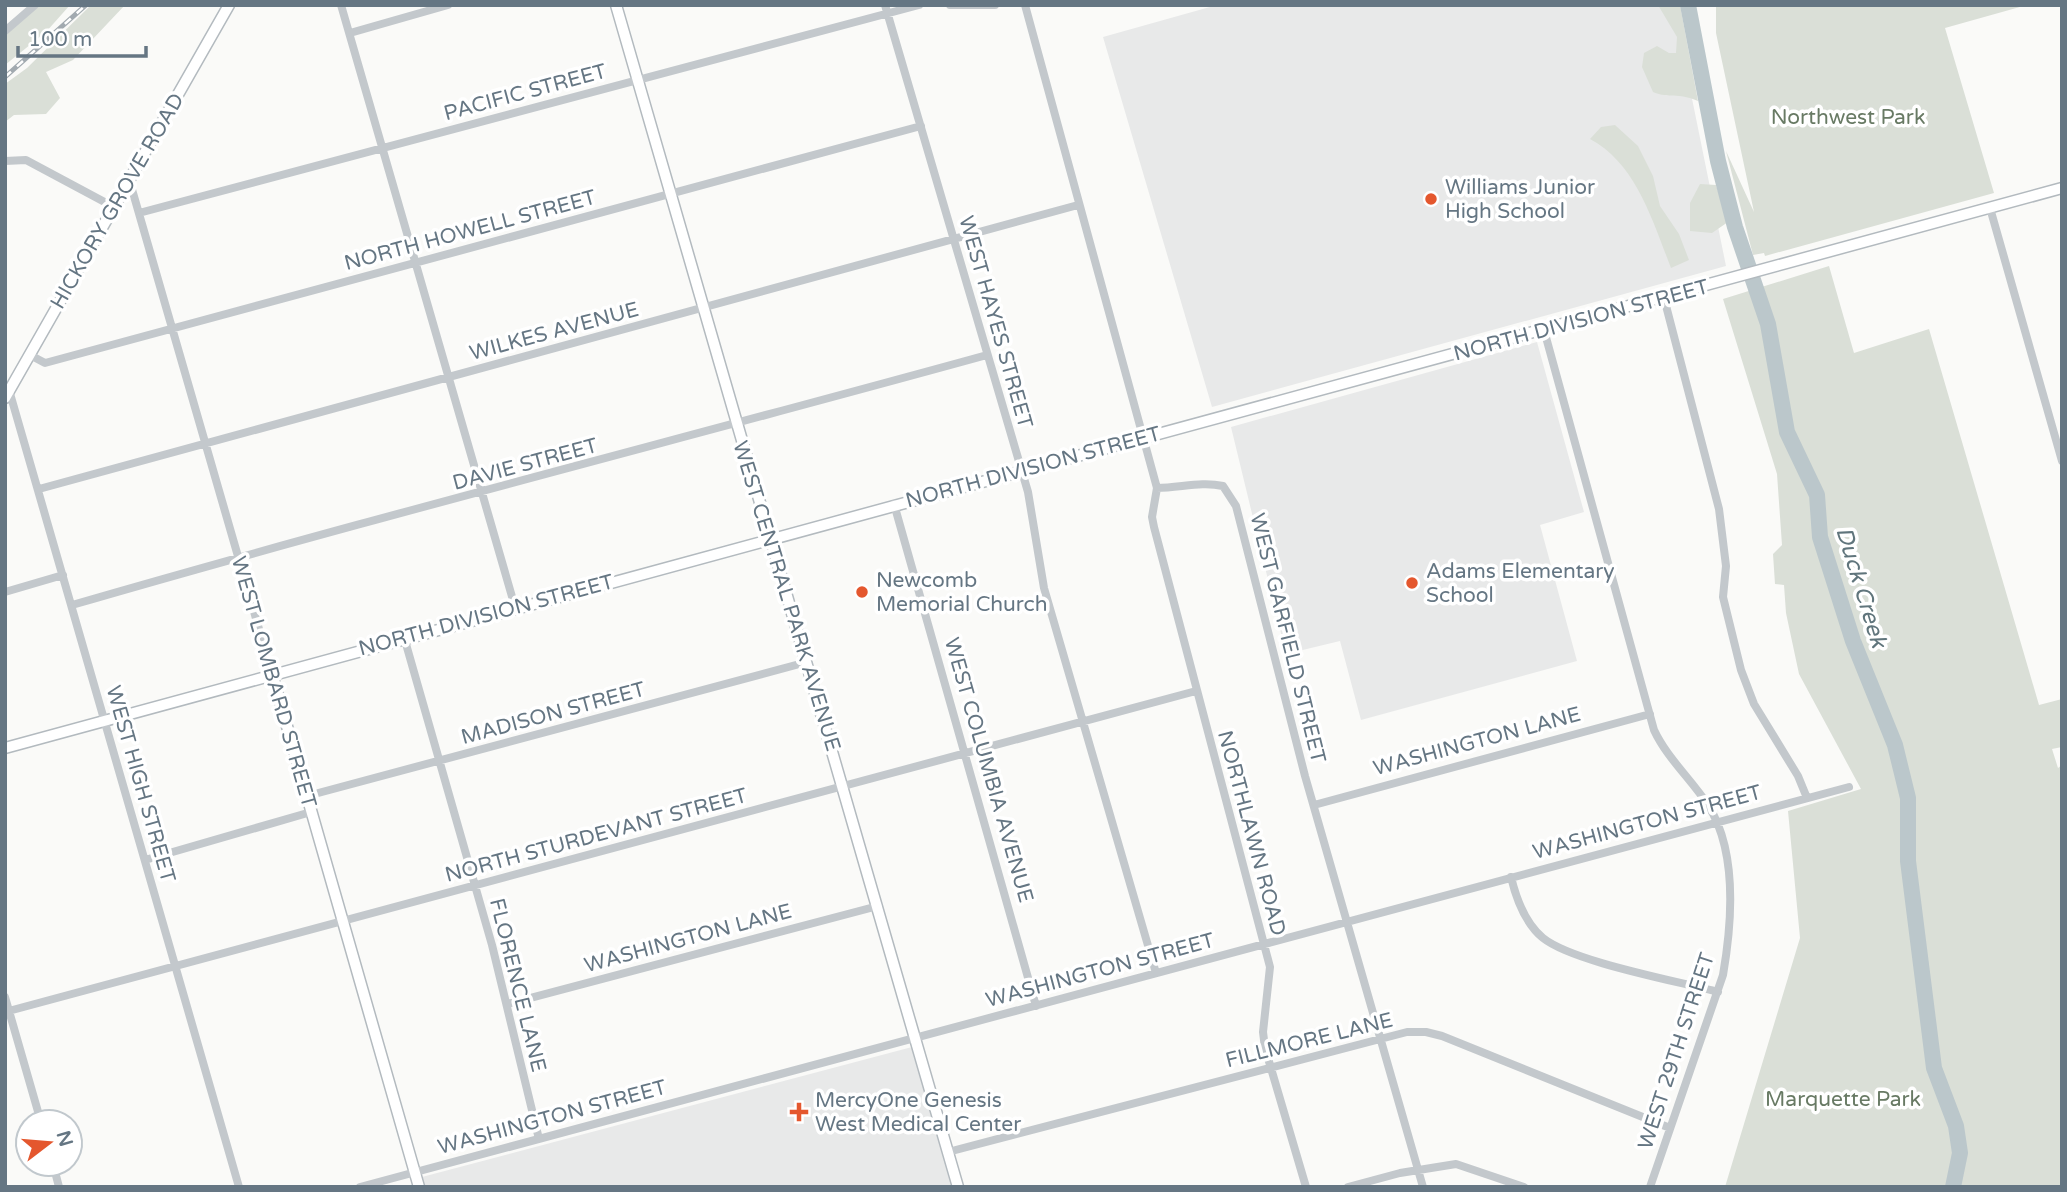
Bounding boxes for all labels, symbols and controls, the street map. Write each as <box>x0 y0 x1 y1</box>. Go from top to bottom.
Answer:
scale bar <box>18 14 145 58</box>
text: 100 m <box>28 27 92 52</box>
street label: PACIFIC STREET <box>441 59 609 126</box>
street label: HICKORY GROVE ROAD <box>45 89 189 314</box>
park label: Northwest Park <box>1771 105 1925 130</box>
place label: Williams Junior High School <box>1445 175 1595 224</box>
street label: NORTH HOWELL STREET <box>341 185 599 276</box>
marker: Williams Junior High School <box>1423 191 1439 207</box>
street label: WEST HAYES STREET <box>953 213 1038 432</box>
street label: NORTH DIVISION STREET <box>1451 274 1712 367</box>
street label: WILKES AVENUE <box>467 297 641 366</box>
street label: NORTH DIVISION STREET <box>903 421 1164 514</box>
street label: DAVIE STREET <box>450 433 601 496</box>
street label: WEST CENTRAL PARK AVENUE <box>727 438 846 754</box>
street label: WEST GARFIELD STREET <box>1244 511 1331 766</box>
water label: Duck Creek <box>1829 524 1893 652</box>
street label: WEST LOMBARD STREET <box>226 554 321 811</box>
place label: Adams Elementary School <box>1426 559 1615 608</box>
place label: Newcomb Memorial Church <box>876 568 1048 617</box>
street label: NORTH DIVISION STREET <box>356 569 617 662</box>
marker: Adams Elementary School <box>1404 575 1420 591</box>
marker: Newcomb Memorial Church <box>854 584 870 600</box>
street label: WEST COLUMBIA AVENUE <box>939 635 1038 906</box>
street label: MADISON STREET <box>458 677 648 750</box>
street label: WEST HIGH STREET <box>100 683 181 886</box>
street label: WASHINGTON LANE <box>1371 702 1584 781</box>
street label: NORTHLAWN ROAD <box>1212 728 1291 939</box>
street label: WASHINGTON STREET <box>1530 780 1764 865</box>
street label: NORTH STURDEVANT STREET <box>442 783 750 888</box>
street label: FLORENCE LANE <box>484 896 551 1075</box>
street label: WASHINGTON LANE <box>582 899 795 978</box>
street label: WASHINGTON STREET <box>983 928 1217 1013</box>
street label: WEST 29TH STREET <box>1633 950 1720 1153</box>
street label: FILLMORE LANE <box>1223 1008 1395 1073</box>
street label: WASHINGTON STREET <box>435 1075 669 1160</box>
park label: Marquette Park <box>1765 1087 1921 1112</box>
place label: MercyOne Genesis West Medical Center <box>815 1088 1021 1137</box>
marker: MercyOne Genesis West Medical Center <box>789 1102 809 1122</box>
north arrow <box>14 1108 84 1178</box>
text: N <box>52 1128 77 1149</box>

